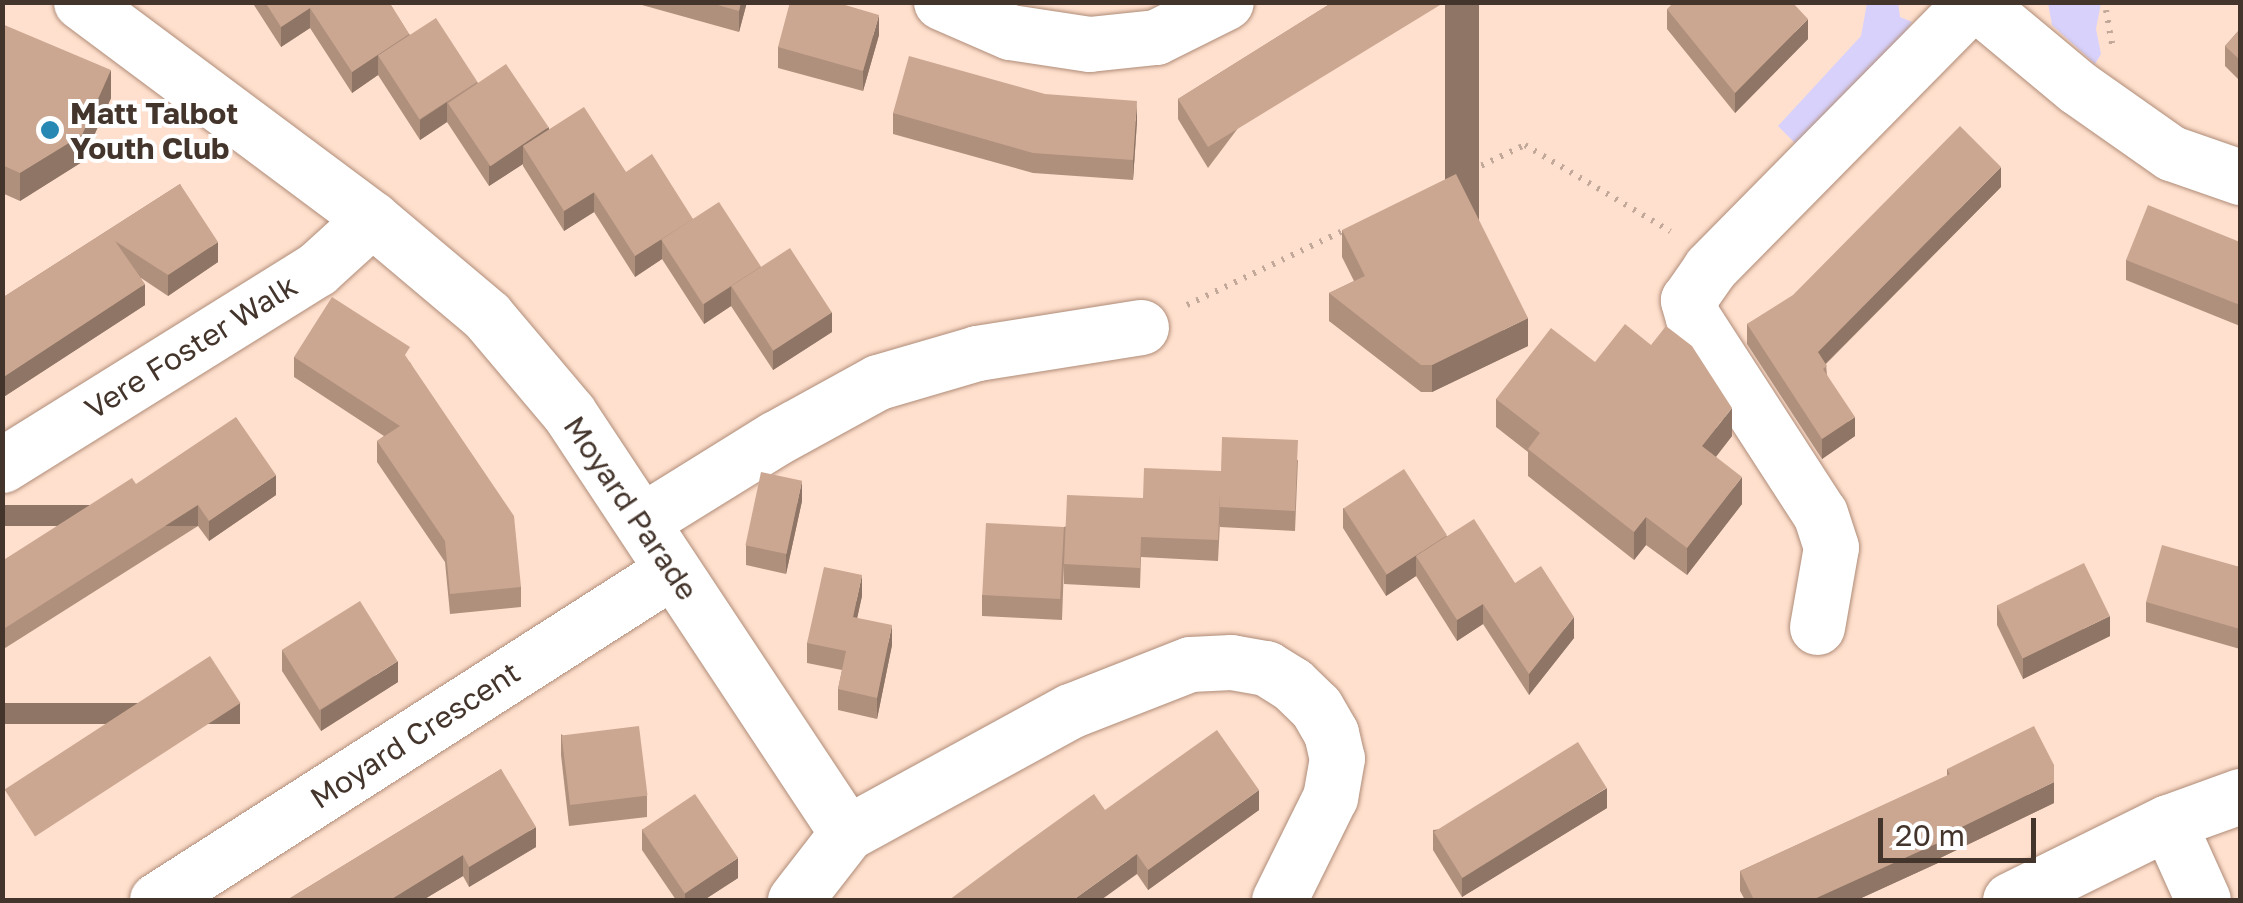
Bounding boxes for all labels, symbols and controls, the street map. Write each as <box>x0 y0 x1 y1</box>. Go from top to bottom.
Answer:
place label: Matt Talbot Youth Club <box>70 95 238 166</box>
marker: Matt Talbot Youth Club <box>39 119 61 141</box>
street label: Vere Foster Walk <box>78 267 304 427</box>
street label: Moyard Parade <box>556 409 706 607</box>
street label: Moyard Crescent <box>304 654 526 816</box>
scale bar <box>1883 798 2040 860</box>
text: 20 m <box>1895 817 1965 853</box>

